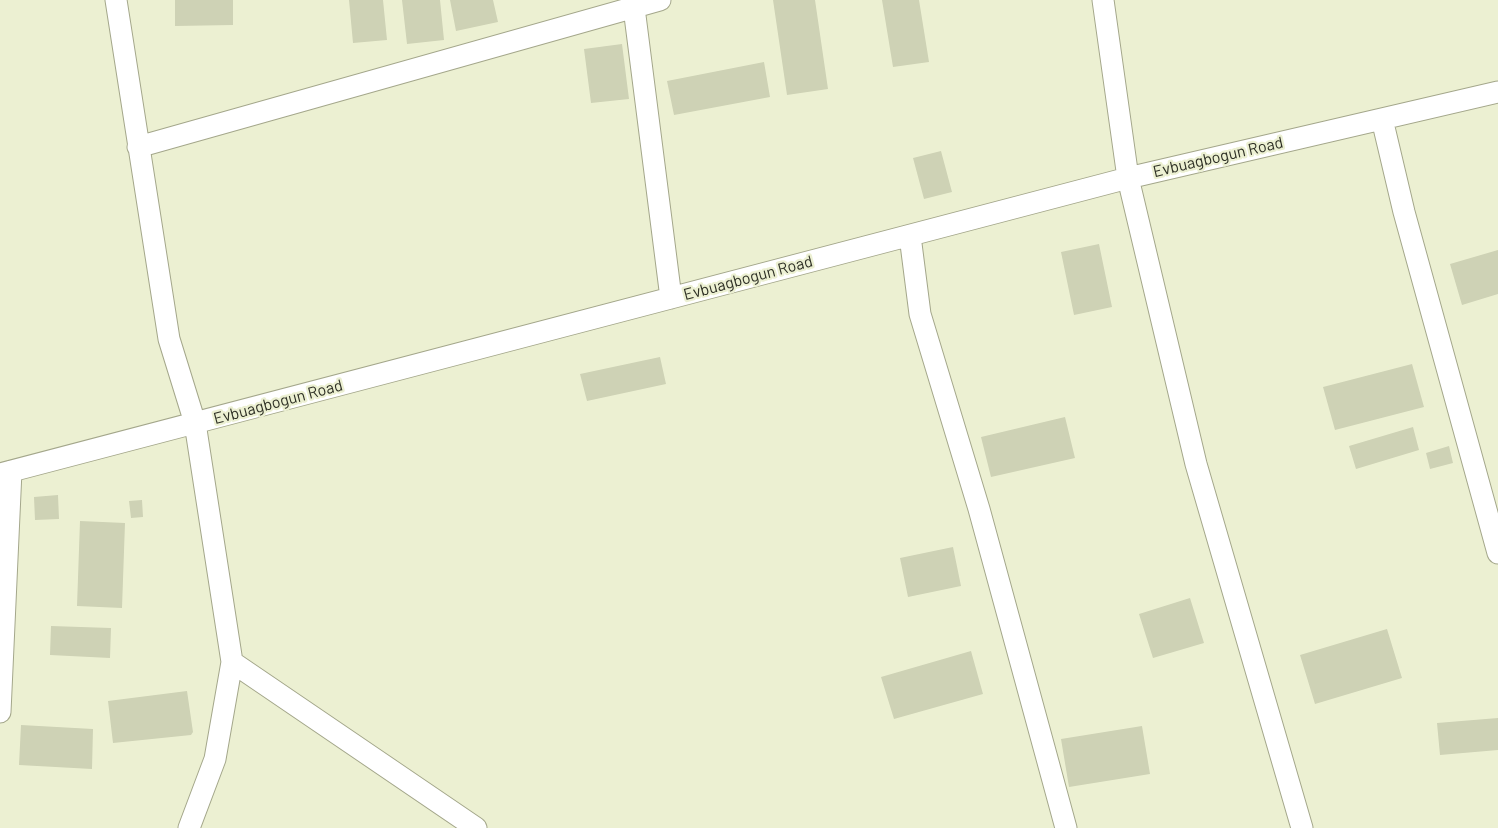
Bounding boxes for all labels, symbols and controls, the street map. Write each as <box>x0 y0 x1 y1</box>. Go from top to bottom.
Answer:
street label: Evbuagbogun Road <box>1151 133 1285 181</box>
street label: Evbuagbogun Road <box>681 252 815 304</box>
street label: Evbuagbogun Road <box>211 376 345 428</box>

